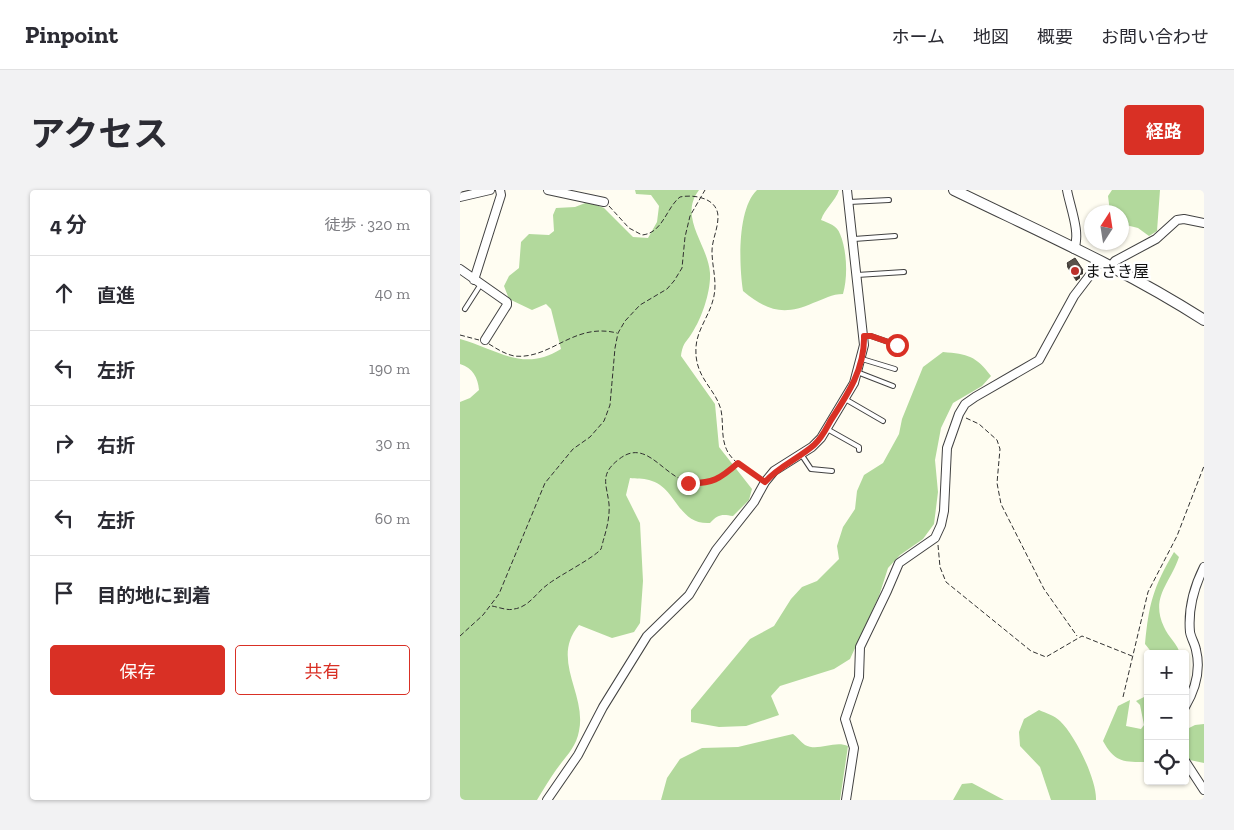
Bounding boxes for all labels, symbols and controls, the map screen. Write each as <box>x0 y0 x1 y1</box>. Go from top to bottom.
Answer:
text: Pinpoint <box>25 20 118 49</box>
text: ホーム <box>892 26 945 48</box>
text: 地図 <box>973 26 1009 48</box>
text: 概要 <box>1037 26 1073 48</box>
text: お問い合わせ <box>1101 26 1209 48</box>
button: 経路 <box>1124 105 1204 155</box>
text: アクセス <box>30 113 168 155</box>
north arrow <box>1084 205 1129 250</box>
text: 4 分 <box>50 212 87 237</box>
text: 徒歩 · 320 m <box>325 215 410 234</box>
place label: まさき屋 <box>1085 262 1149 281</box>
marker: まさき屋 <box>1069 265 1081 277</box>
icon: ahead <box>50 279 78 307</box>
text: 直進 <box>97 284 135 307</box>
text: 40 m <box>375 284 410 303</box>
route start <box>886 334 909 357</box>
icon: left <box>50 354 78 382</box>
text: 左折 <box>97 359 135 382</box>
text: 190 m <box>369 359 410 378</box>
icon: right <box>50 429 78 457</box>
text: 右折 <box>97 434 135 457</box>
text: 30 m <box>376 434 410 453</box>
route end <box>677 472 700 495</box>
icon: left <box>50 504 78 532</box>
text: 左折 <box>97 509 135 532</box>
text: 60 m <box>375 509 410 528</box>
icon: arrive <box>50 579 78 607</box>
text: 目的地に到着 <box>97 584 211 607</box>
button: 保存 <box>50 645 225 695</box>
button: 共有 <box>235 645 410 695</box>
map controls <box>1144 650 1189 785</box>
button: + <box>1144 650 1189 695</box>
button: − <box>1144 695 1189 740</box>
button: locate <box>1144 740 1189 785</box>

